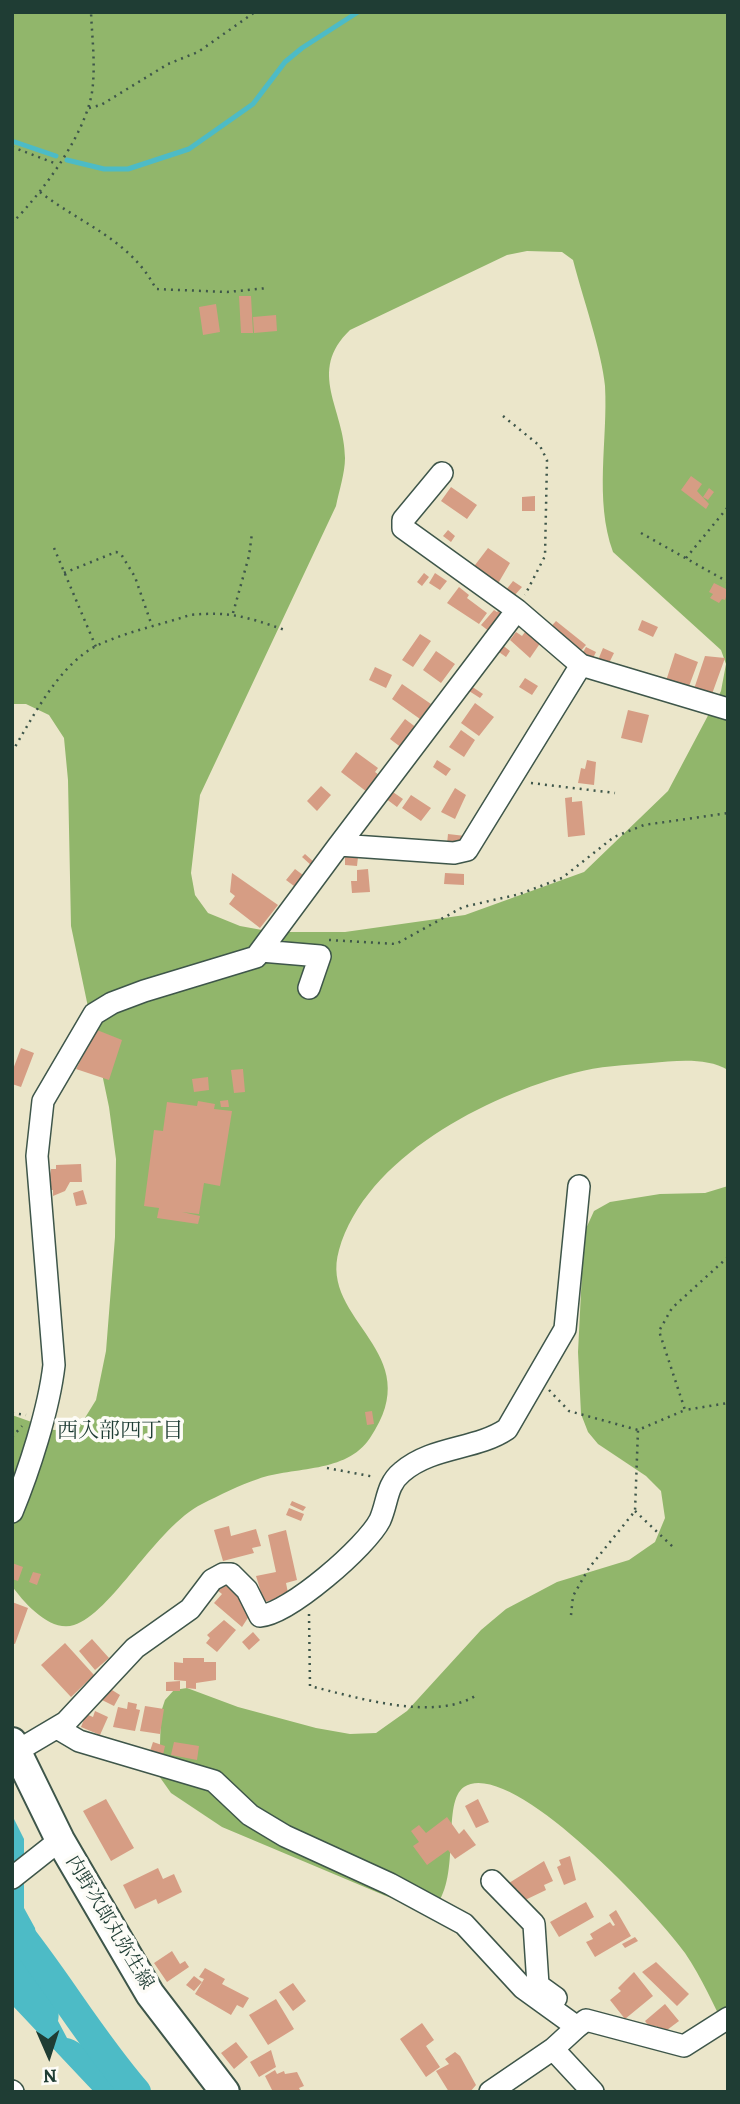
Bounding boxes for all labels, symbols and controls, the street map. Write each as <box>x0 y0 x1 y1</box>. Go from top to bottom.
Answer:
district label: 西入部四丁目 <box>57 1419 183 1445</box>
street label: 内野次郎丸弥生線 <box>60 1852 158 1994</box>
north arrow <box>14 2020 84 2090</box>
text: N <box>43 2063 58 2089</box>

